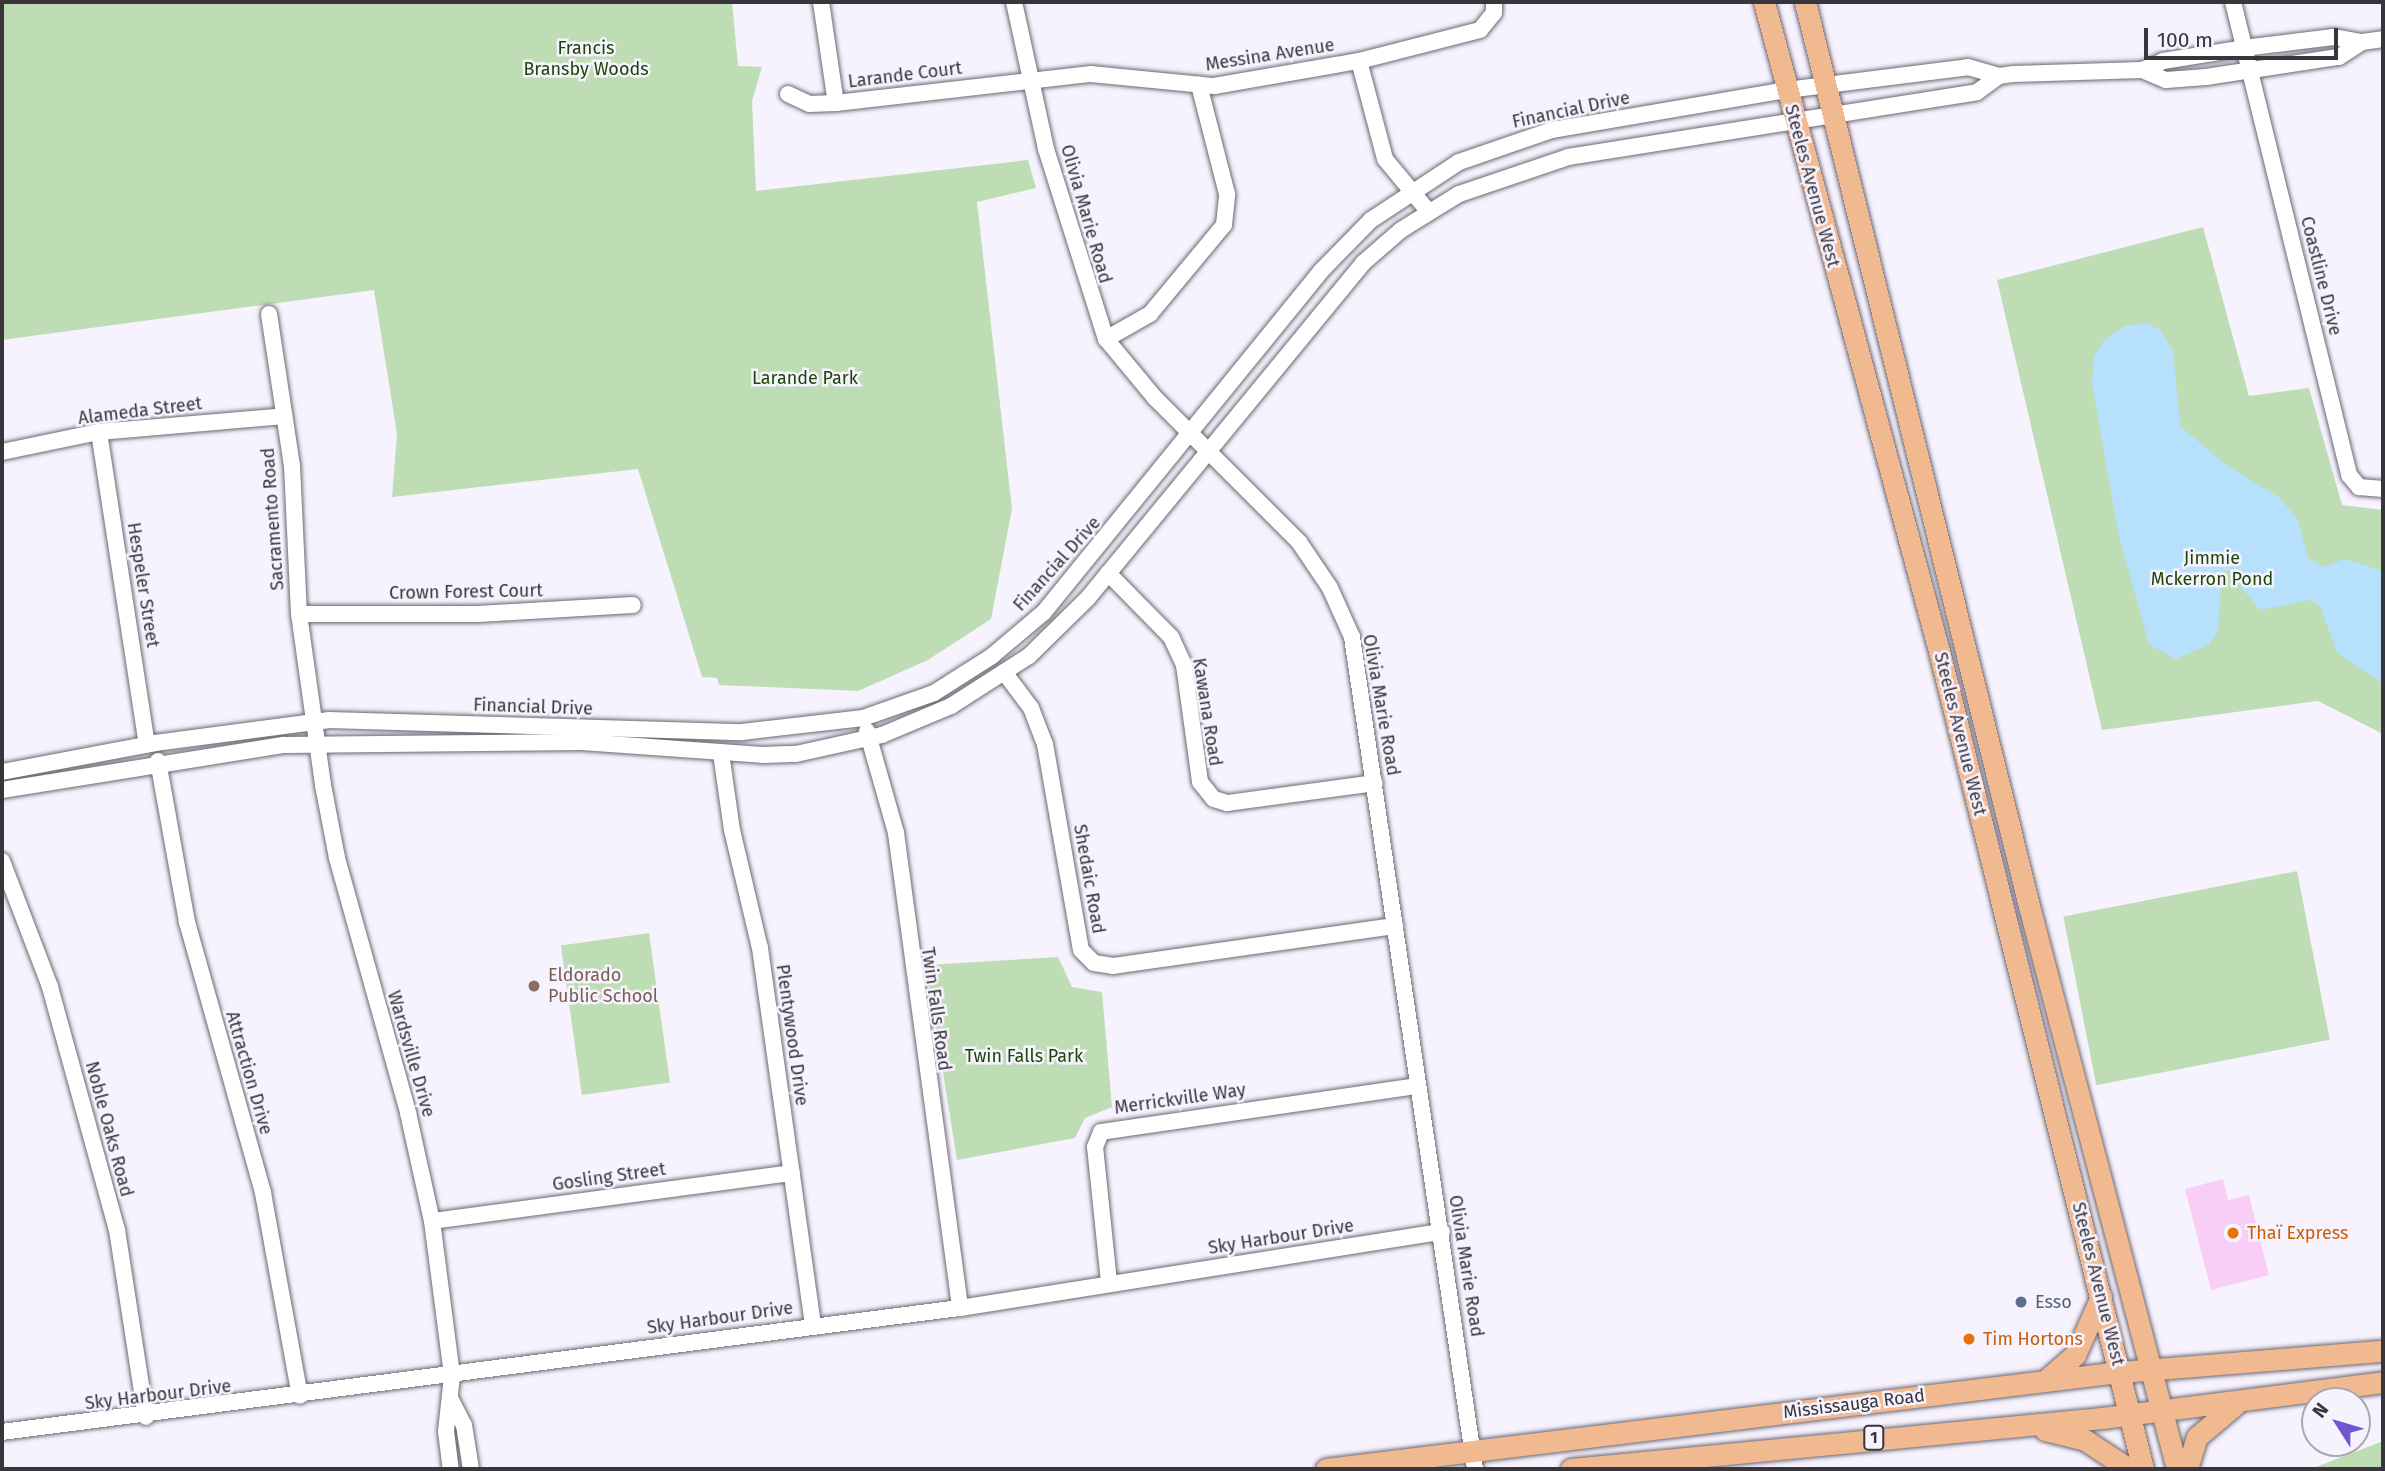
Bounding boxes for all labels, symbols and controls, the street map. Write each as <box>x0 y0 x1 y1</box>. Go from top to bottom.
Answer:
scale bar <box>2147 14 2341 58</box>
text: 100 m <box>2157 27 2213 53</box>
street label: Messina Avenue <box>1204 34 1336 76</box>
park label: Francis Bransby Woods <box>523 38 649 80</box>
street label: Larande Court <box>847 57 963 93</box>
street label: Financial Drive <box>1510 87 1632 133</box>
street label: Steeles Avenue West <box>1780 102 1844 270</box>
street label: Olivia Marie Road <box>1056 142 1116 286</box>
street label: Coastline Drive <box>2296 214 2346 338</box>
park label: Larande Park <box>752 367 858 389</box>
street label: Alameda Street <box>77 393 203 429</box>
street label: Sacramento Road <box>257 447 289 591</box>
street label: Financial Drive <box>1009 512 1105 616</box>
street label: Hespeler Street <box>122 521 164 649</box>
park label: Jimmie Mckerron Pond <box>2151 548 2273 590</box>
street label: Crown Forest Court <box>389 580 543 604</box>
street label: Olivia Marie Road <box>1358 633 1404 777</box>
street label: Steeles Avenue West <box>1929 650 1991 818</box>
street label: Kawana Road <box>1188 656 1226 768</box>
street label: Financial Drive <box>473 694 593 720</box>
street label: Shedaic Road <box>1069 823 1109 935</box>
street label: Twin Falls Road <box>917 946 955 1072</box>
street label: Plentywood Drive <box>771 963 813 1107</box>
place label: Eldorado Public School <box>548 965 658 1007</box>
marker: Eldorado Public School <box>526 978 542 994</box>
street label: Wardsville Drive <box>383 988 439 1120</box>
street label: Attraction Drive <box>221 1009 277 1137</box>
park label: Twin Falls Park <box>965 1045 1083 1067</box>
street label: Noble Oaks Road <box>81 1059 137 1199</box>
street label: Merrickville Way <box>1113 1079 1247 1119</box>
street label: Gosling Street <box>551 1158 667 1196</box>
street label: Olivia Marie Road <box>1444 1194 1488 1338</box>
street label: Steeles Avenue West <box>2067 1200 2129 1368</box>
street label: Sky Harbour Drive <box>1207 1215 1355 1259</box>
place label: Thaï Express <box>2247 1222 2348 1244</box>
marker: Thaï Express <box>2225 1225 2241 1241</box>
place label: Esso <box>2035 1291 2072 1313</box>
marker: Esso <box>2013 1294 2029 1310</box>
street label: Sky Harbour Drive <box>646 1297 794 1339</box>
place label: Tim Hortons <box>1983 1328 2083 1350</box>
marker: Tim Hortons <box>1961 1331 1977 1347</box>
street label: Sky Harbour Drive <box>84 1375 232 1415</box>
street label: Mississauga Road <box>1782 1385 1926 1423</box>
north arrow <box>2301 1387 2371 1457</box>
text: N <box>2307 1398 2333 1422</box>
road number: 1 <box>1862 1426 1886 1450</box>

